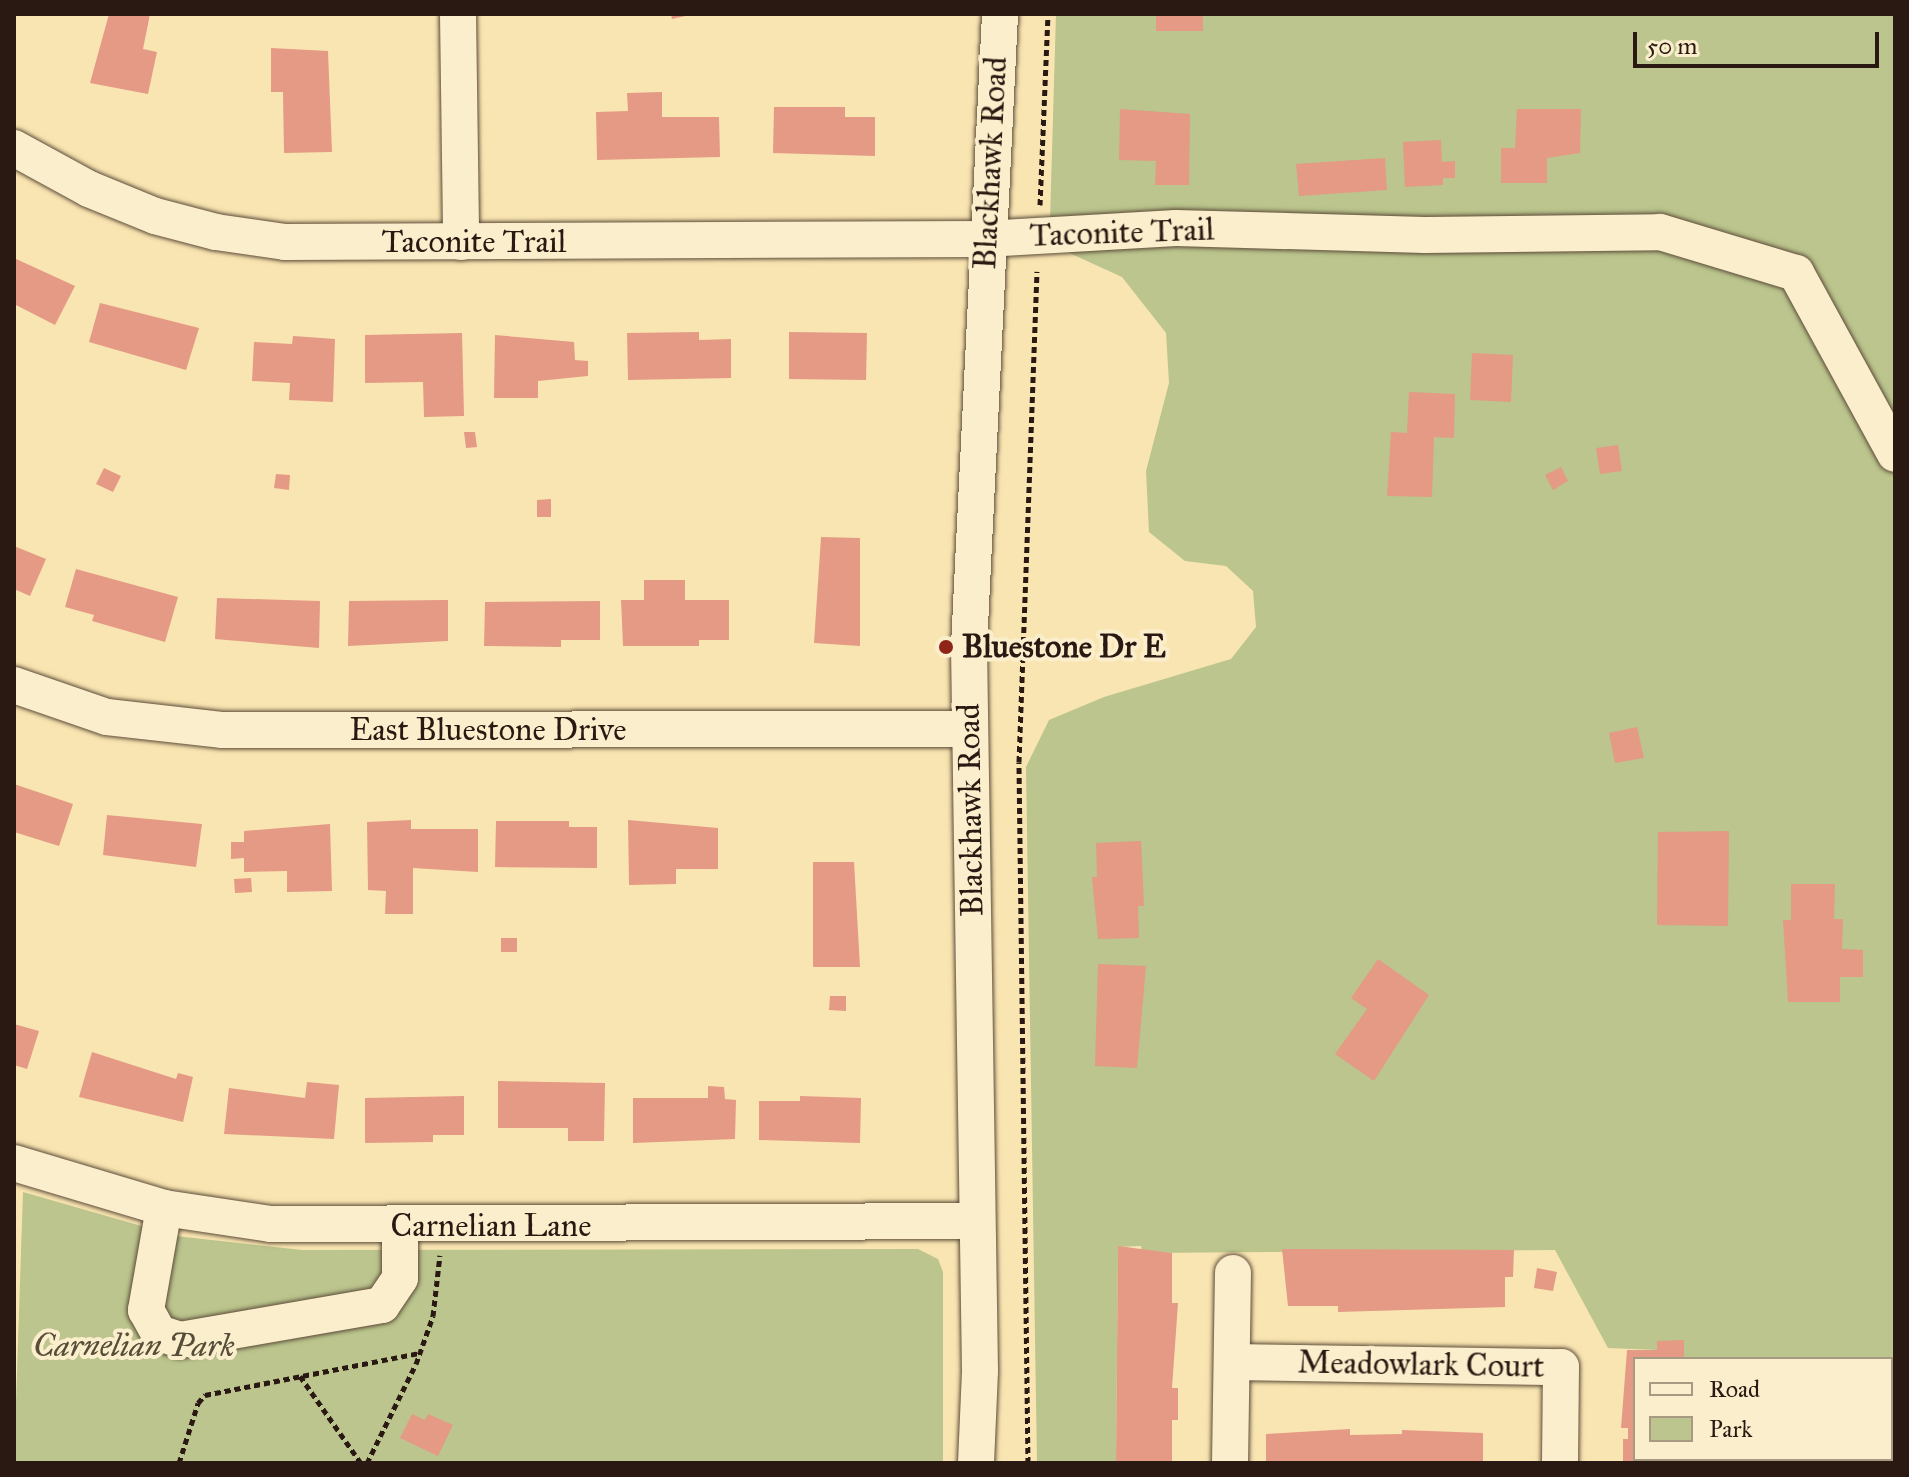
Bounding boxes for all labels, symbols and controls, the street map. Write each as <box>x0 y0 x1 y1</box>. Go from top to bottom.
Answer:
scale bar <box>1637 16 1883 66</box>
text: 50 m <box>1647 31 1697 61</box>
street label: Blackhawk Road <box>966 55 1016 271</box>
street label: Taconite Trail <box>1029 211 1215 255</box>
street label: Taconite Trail <box>381 223 567 261</box>
place label: Bluestone Dr E <box>962 628 1166 666</box>
marker: Bluestone Dr E <box>937 638 955 656</box>
street label: Blackhawk Road <box>950 703 992 917</box>
street label: East Bluestone Drive <box>349 711 627 749</box>
street label: Carnelian Lane <box>391 1207 591 1245</box>
park label: Carnelian Park <box>33 1327 235 1365</box>
street label: Meadowlark Court <box>1297 1344 1545 1386</box>
legend <box>1633 1357 1893 1461</box>
text: Road <box>1709 1374 1760 1404</box>
text: Park <box>1709 1414 1752 1444</box>

